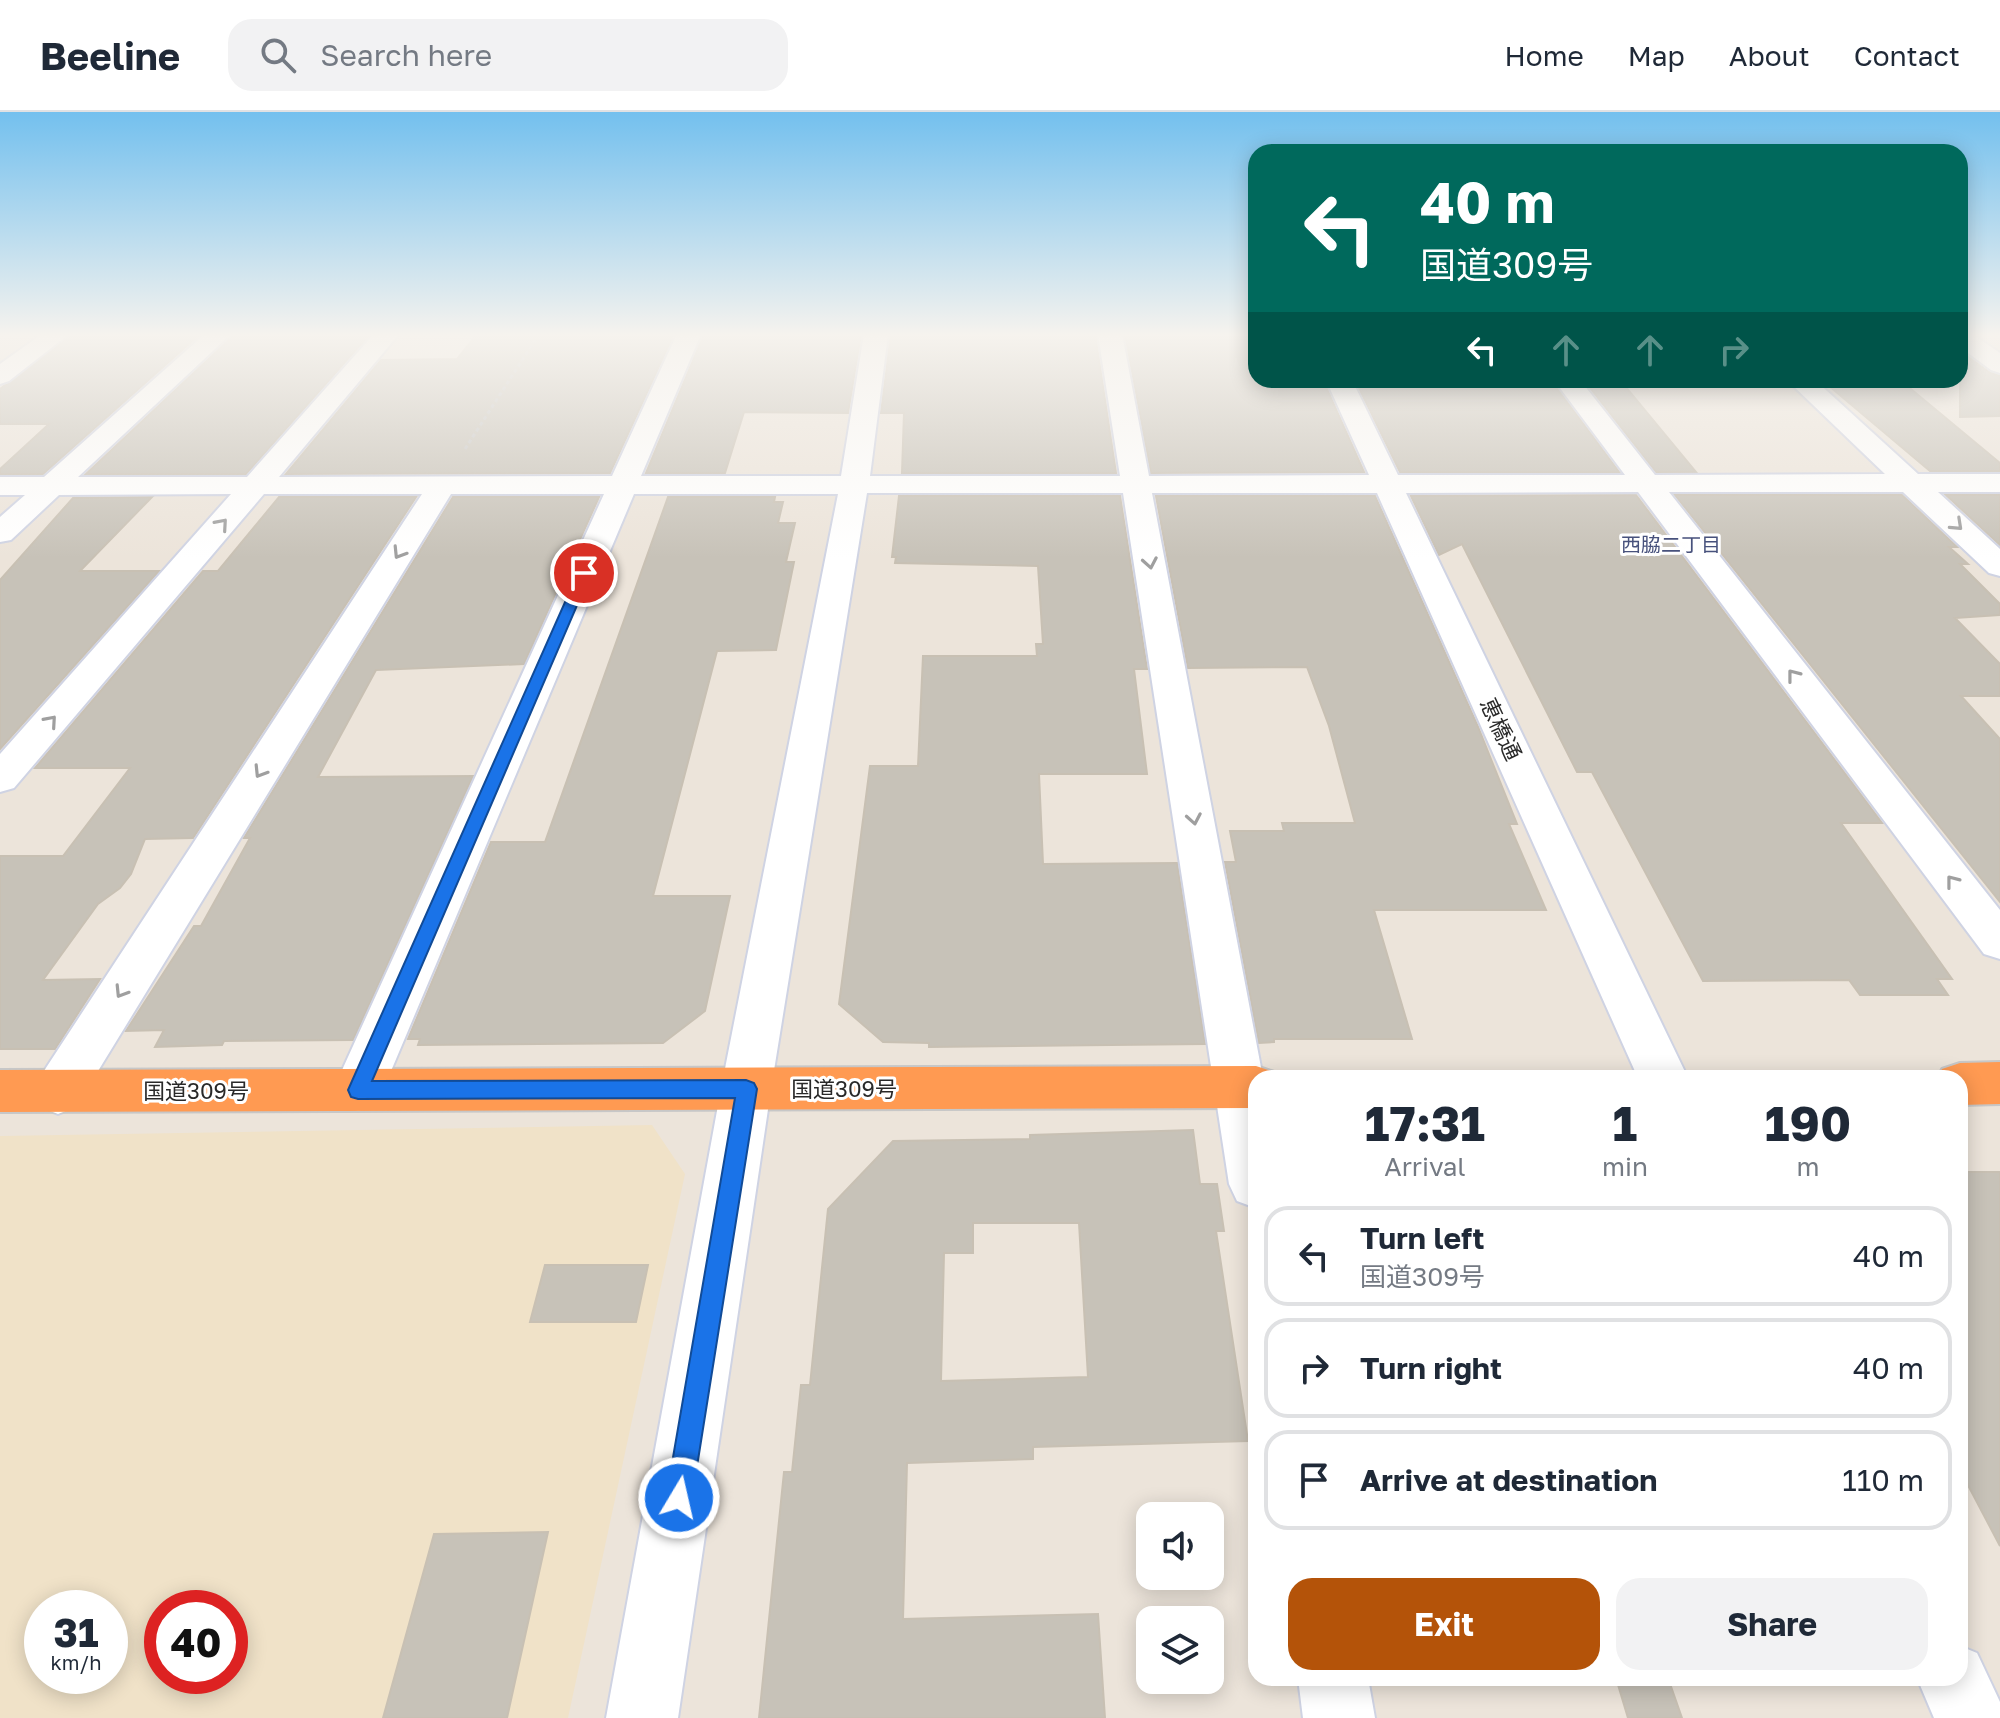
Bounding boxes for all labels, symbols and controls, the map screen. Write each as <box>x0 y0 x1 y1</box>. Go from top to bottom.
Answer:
search box <box>228 19 788 91</box>
text: Beeline <box>40 33 180 78</box>
icon: search <box>256 33 300 77</box>
text: Search here <box>320 37 492 73</box>
text: Home <box>1505 39 1584 72</box>
text: Map <box>1628 39 1685 72</box>
text: About <box>1729 39 1810 72</box>
text: Contact <box>1854 39 1960 72</box>
text: 40 m <box>1420 168 1554 235</box>
icon: left <box>1288 176 1392 280</box>
text: 国道309号 <box>1420 243 1593 286</box>
icon: left <box>1460 328 1504 372</box>
icon: ahead <box>1544 328 1588 372</box>
icon: ahead <box>1628 328 1672 372</box>
icon: right <box>1712 328 1756 372</box>
one-way arrow <box>1948 515 1962 530</box>
one-way arrow <box>212 519 227 534</box>
district label: 西脇二丁目 <box>1621 532 1721 556</box>
pin <box>550 539 618 607</box>
one-way arrow <box>394 544 409 559</box>
icon: arrive <box>562 551 606 595</box>
one-way arrow <box>1141 556 1158 569</box>
one-way arrow <box>1789 669 1803 684</box>
street label: 恵橋通 <box>1475 693 1528 764</box>
one-way arrow <box>41 715 56 730</box>
one-way arrow <box>255 764 270 778</box>
one-way arrow <box>1185 812 1202 826</box>
one-way arrow <box>1948 875 1962 890</box>
one-way arrow <box>116 983 131 998</box>
street label: 国道309号 <box>791 1075 897 1102</box>
street label: 国道309号 <box>143 1077 249 1104</box>
text: 17:31 <box>1365 1094 1485 1152</box>
text: 1 <box>1613 1094 1637 1152</box>
text: 190 <box>1765 1094 1851 1152</box>
text: Arrival <box>1384 1151 1466 1182</box>
text: min <box>1602 1151 1648 1182</box>
text: m <box>1796 1151 1819 1182</box>
text: Turn left <box>1360 1220 1485 1256</box>
icon: left <box>1292 1234 1336 1278</box>
text: 40 m <box>1853 1238 1924 1274</box>
text: 国道309号 <box>1360 1261 1485 1292</box>
icon: right <box>1292 1346 1336 1390</box>
text: Turn right <box>1360 1350 1502 1386</box>
text: 40 m <box>1853 1350 1924 1386</box>
position arrow <box>637 1456 721 1540</box>
icon: arrive <box>1292 1458 1336 1502</box>
text: Arrive at destination <box>1360 1462 1657 1498</box>
text: 110 m <box>1842 1462 1924 1498</box>
map controls <box>1136 1502 1224 1694</box>
button: sound <box>1136 1502 1224 1590</box>
button: Exit <box>1288 1578 1600 1670</box>
button: Share <box>1616 1578 1928 1670</box>
speed limit sign: 40 <box>144 1590 248 1694</box>
button: layers <box>1136 1606 1224 1694</box>
text: 31 <box>54 1608 99 1656</box>
text: km/h <box>51 1650 101 1674</box>

